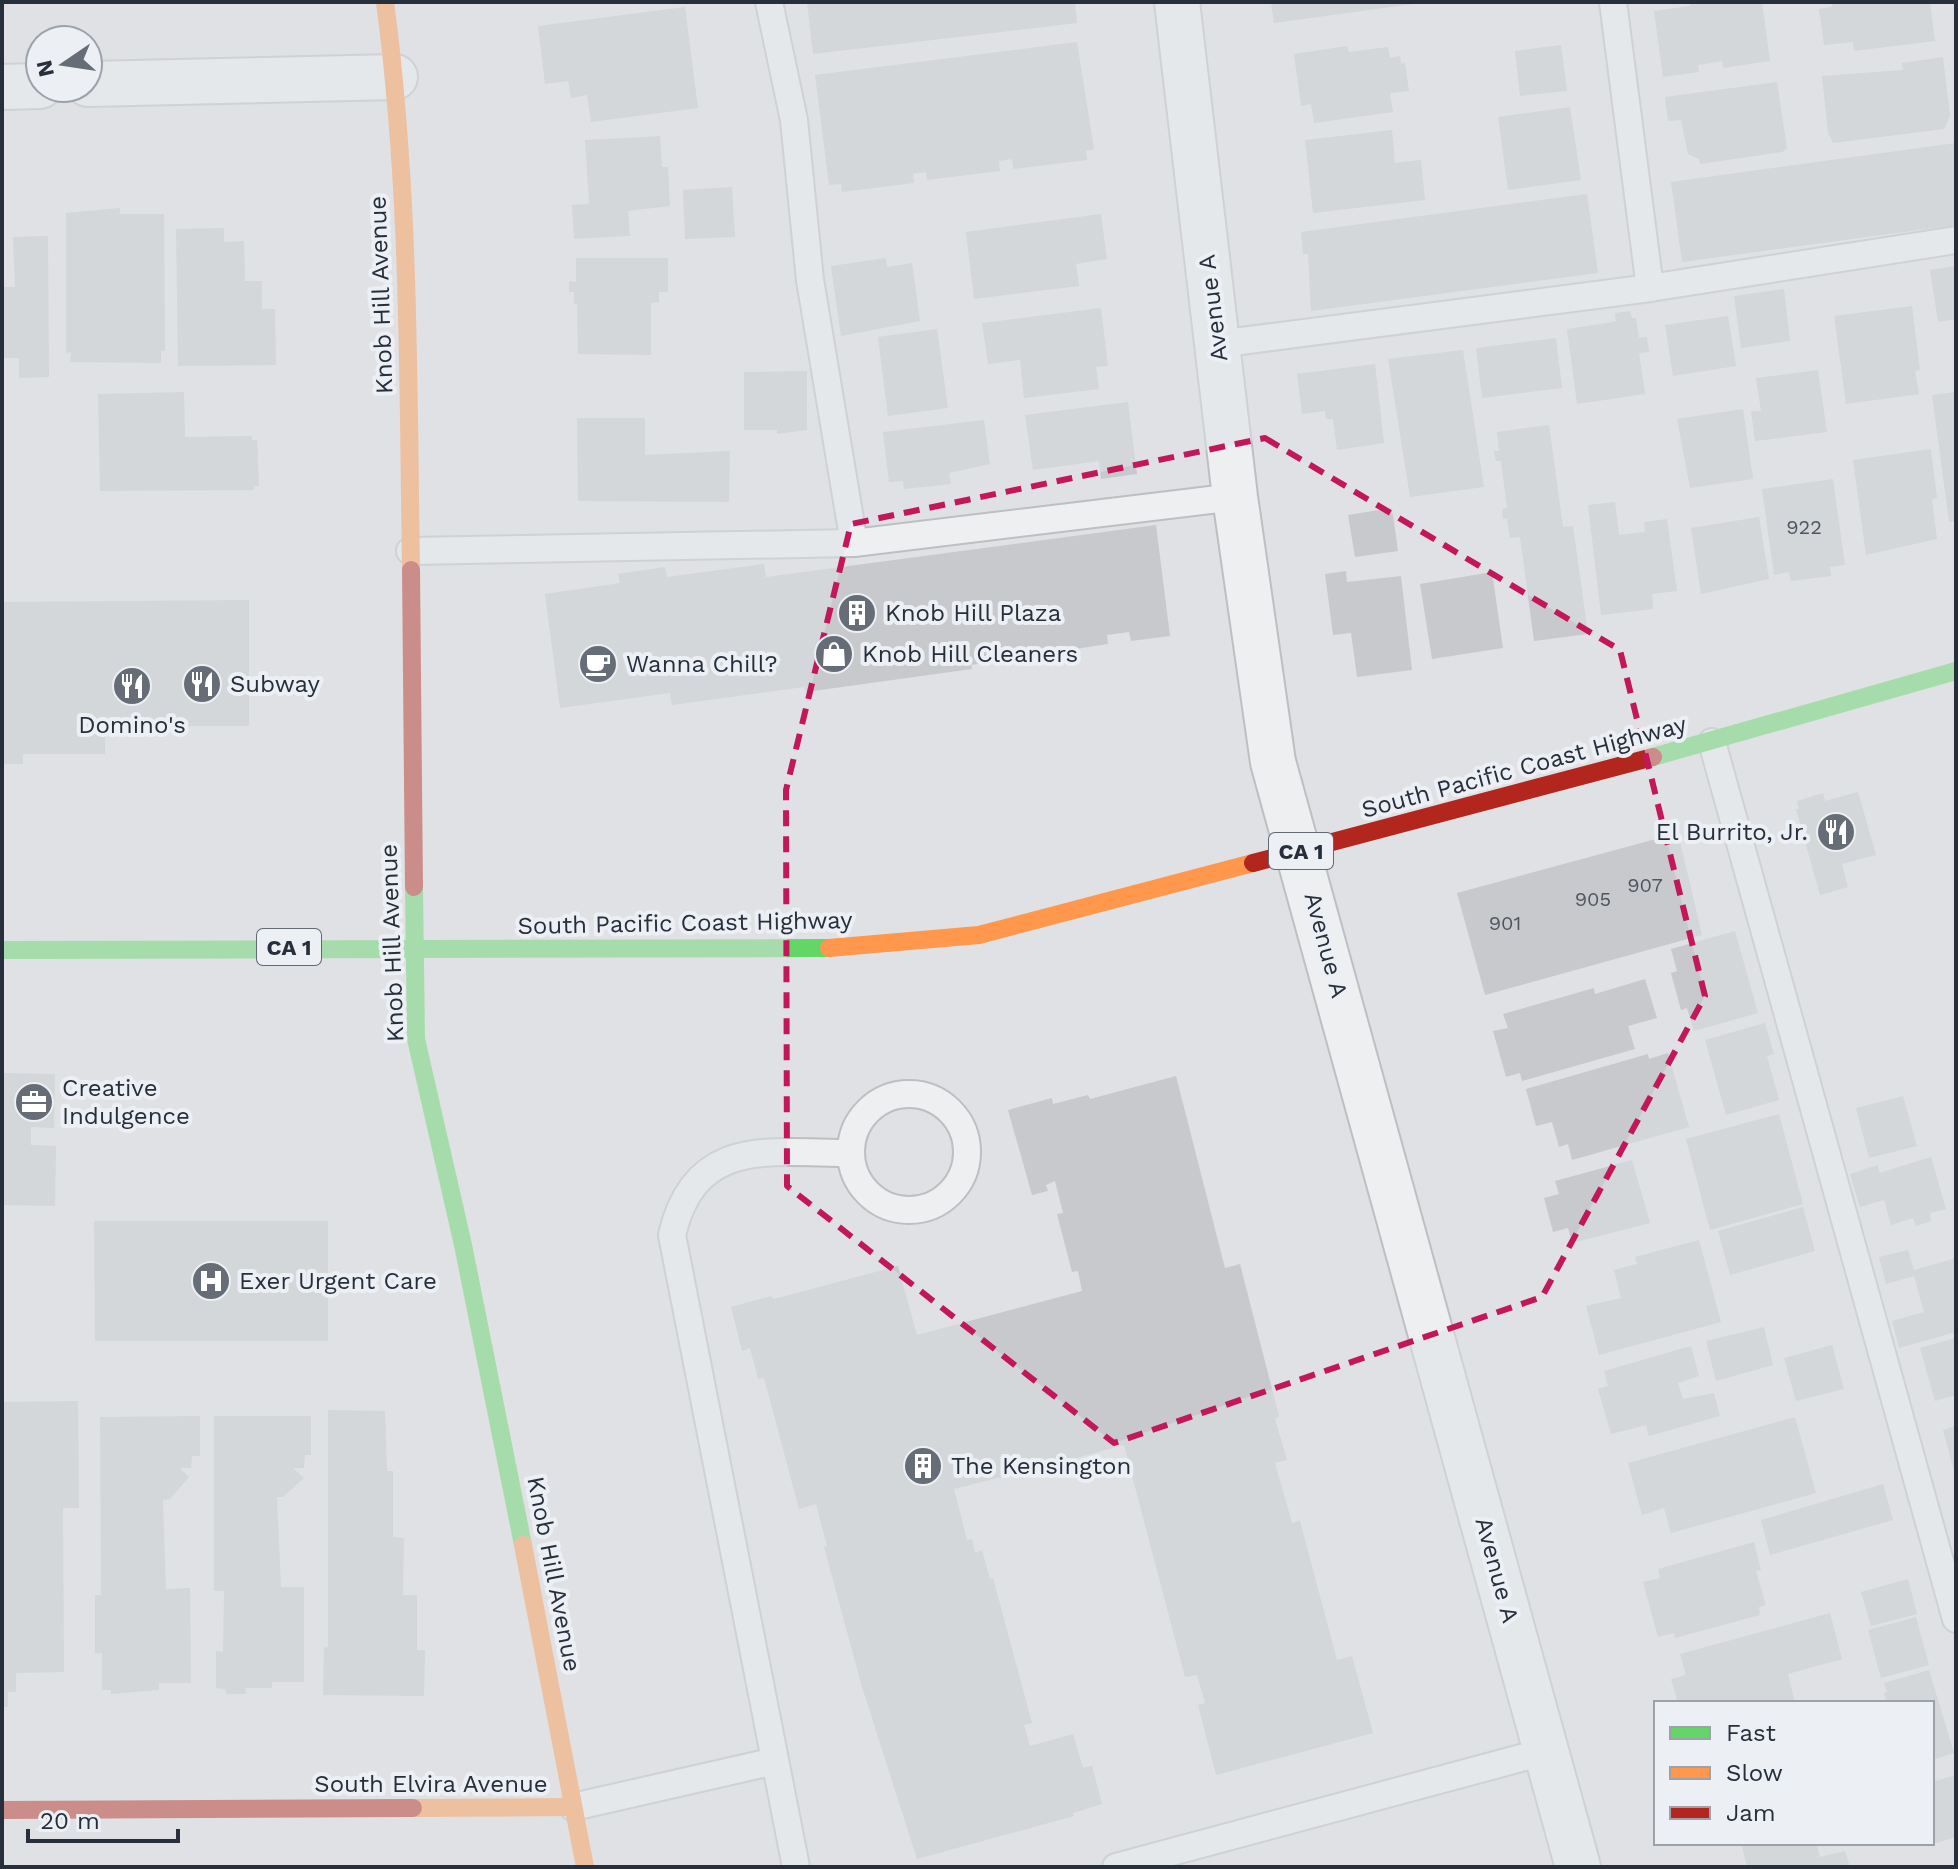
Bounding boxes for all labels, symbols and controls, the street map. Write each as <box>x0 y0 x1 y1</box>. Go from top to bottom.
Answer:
north arrow <box>24 24 104 104</box>
text: N <box>31 58 59 79</box>
street label: Knob Hill Avenue <box>364 195 398 395</box>
street label: Avenue A <box>1193 253 1233 363</box>
house number: 922 <box>1786 515 1822 539</box>
building icon: Knob Hill Plaza <box>836 592 878 634</box>
place label: Knob Hill Plaza <box>885 599 1061 627</box>
shop icon: Knob Hill Cleaners <box>813 633 855 675</box>
place label: Knob Hill Cleaners <box>862 640 1078 668</box>
cafe icon: Wanna Chill? <box>577 643 619 685</box>
place label: Wanna Chill? <box>626 650 777 678</box>
restaurant icon: Subway <box>181 663 223 705</box>
restaurant icon: Domino's <box>111 665 153 707</box>
place label: Subway <box>230 670 320 698</box>
street label: South Pacific Coast Highway <box>1359 710 1690 824</box>
place label: Domino's <box>78 711 186 739</box>
restaurant icon: El Burrito, Jr. <box>1815 811 1857 853</box>
place label: El Burrito, Jr. <box>1656 818 1808 846</box>
road number: CA 1 <box>1269 833 1333 869</box>
street label: Knob Hill Avenue <box>375 843 409 1043</box>
house number: 907 <box>1627 873 1663 897</box>
house number: 905 <box>1575 887 1611 911</box>
street label: Avenue A <box>1299 889 1354 1001</box>
street label: South Pacific Coast Highway <box>517 906 853 940</box>
house number: 901 <box>1489 911 1521 935</box>
road number: CA 1 <box>257 929 321 965</box>
place label: Creative Indulgence <box>62 1074 190 1130</box>
office icon: Creative Indulgence <box>13 1081 55 1123</box>
hospital icon: Exer Urgent Care <box>190 1260 232 1302</box>
place label: Exer Urgent Care <box>239 1267 437 1295</box>
building icon: The Kensington <box>902 1445 944 1487</box>
place label: The Kensington <box>951 1452 1131 1480</box>
street label: Knob Hill Avenue <box>521 1474 587 1674</box>
street label: Avenue A <box>1470 1514 1525 1626</box>
legend <box>1654 1701 1934 1845</box>
text: Fast <box>1726 1719 1776 1747</box>
text: Slow <box>1726 1759 1783 1787</box>
street label: South Elvira Avenue <box>314 1770 548 1798</box>
scale bar <box>28 1793 178 1843</box>
text: Jam <box>1726 1799 1776 1827</box>
text: 20 m <box>40 1807 100 1835</box>

